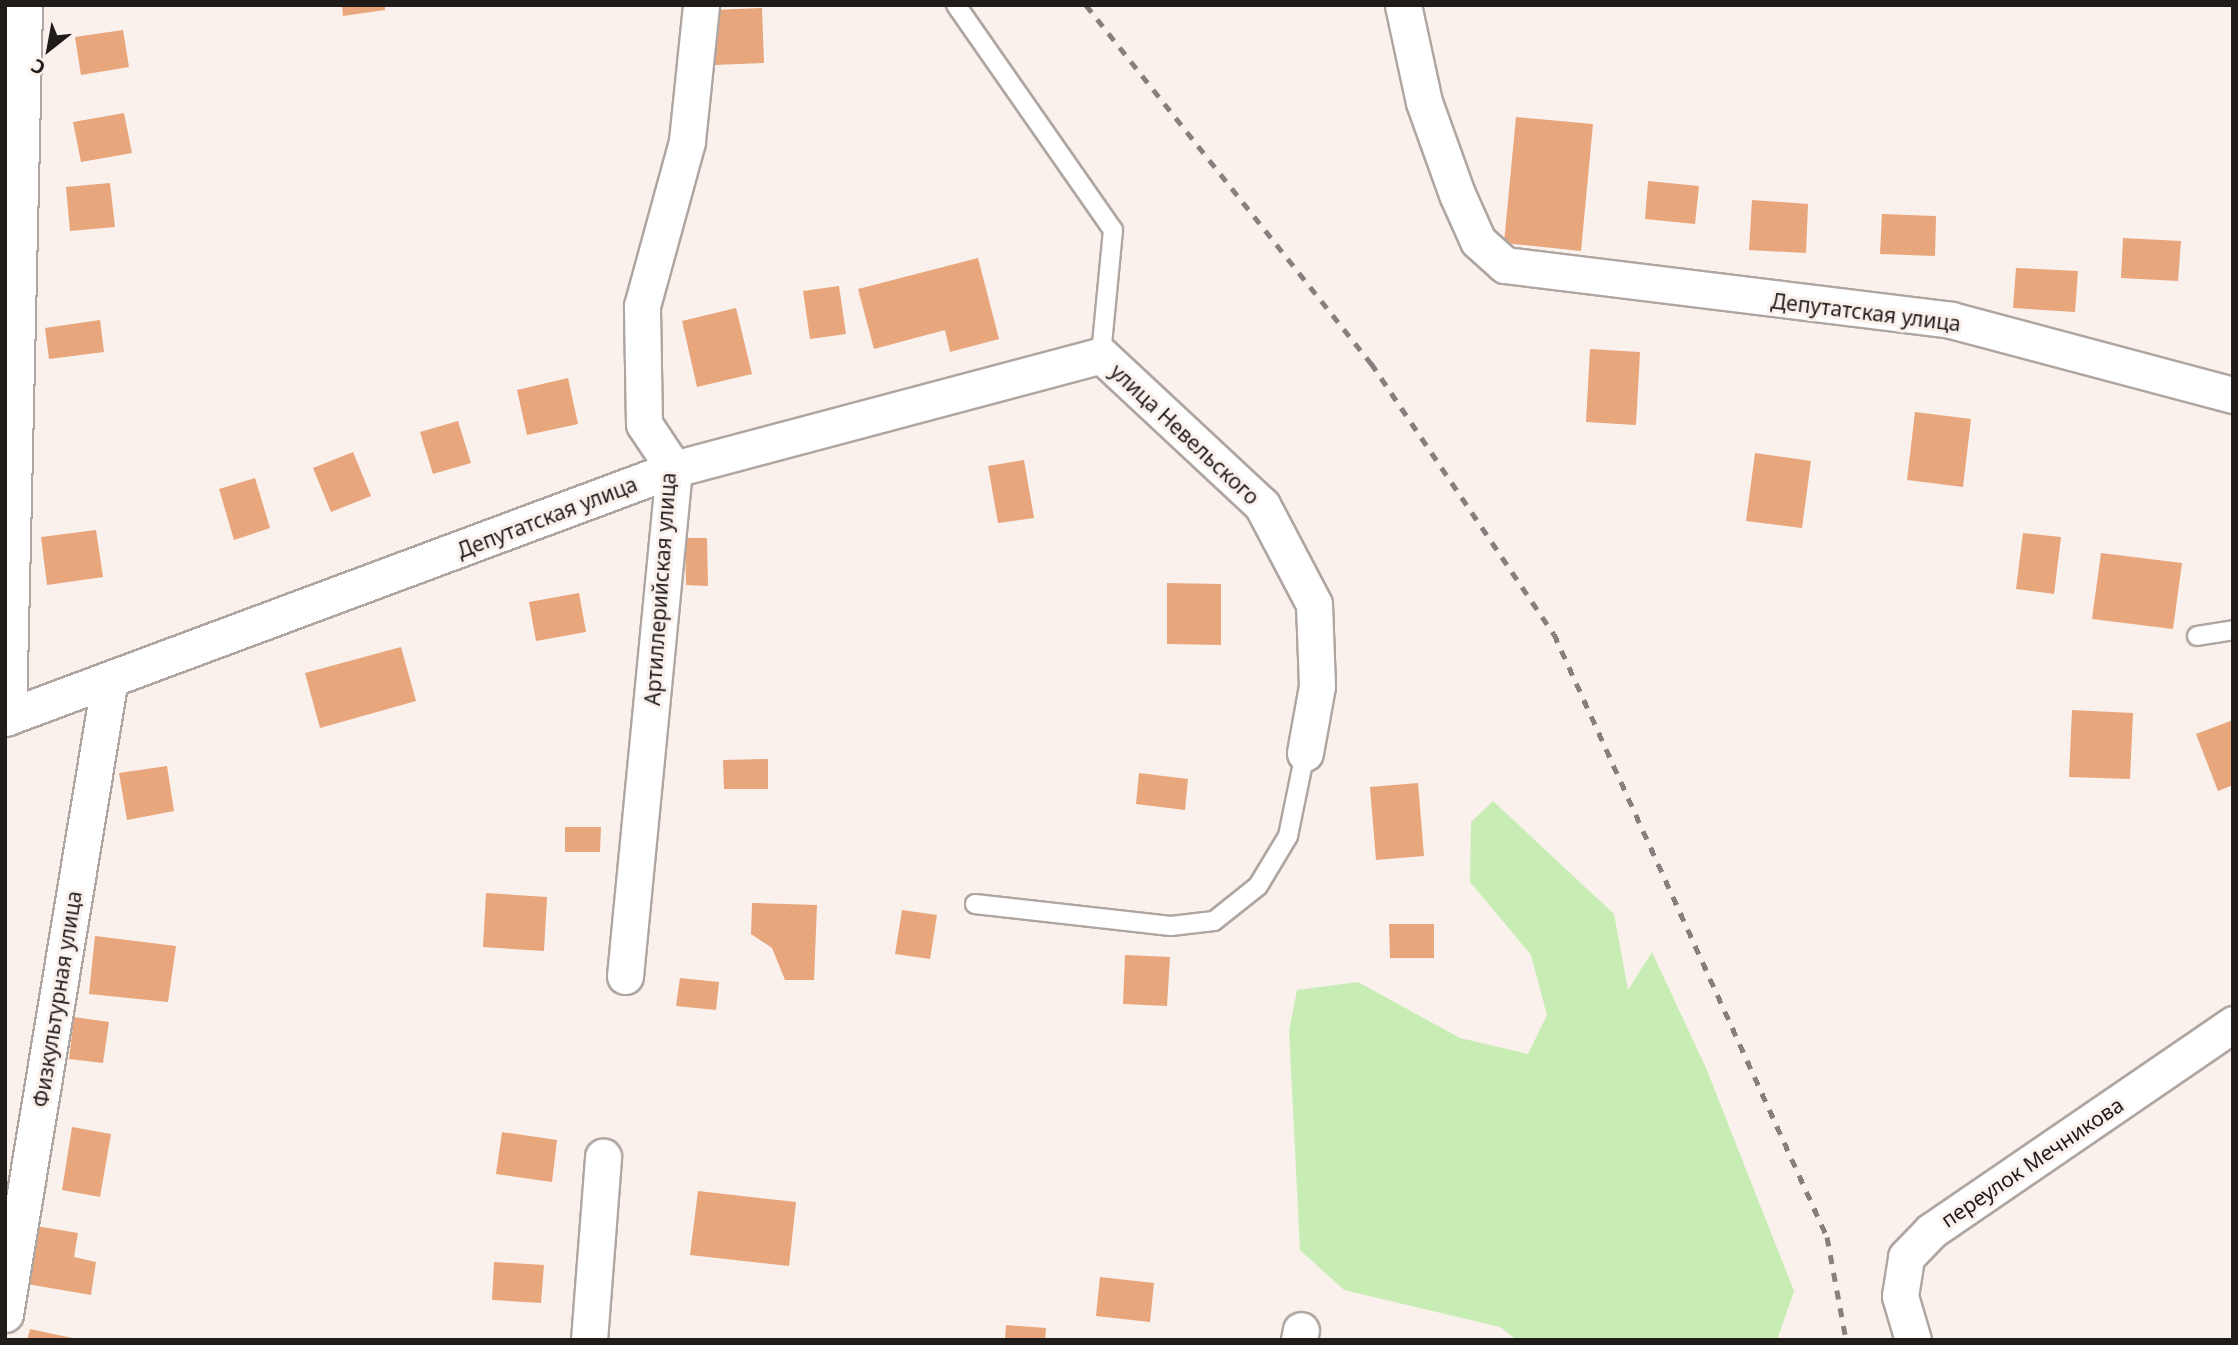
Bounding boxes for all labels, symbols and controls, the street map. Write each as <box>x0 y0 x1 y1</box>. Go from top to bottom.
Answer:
north arrow <box>14 14 84 84</box>
text: С <box>26 53 50 81</box>
street label: Депутатская улица <box>1770 288 1962 336</box>
street label: улица Невельского <box>1105 359 1265 509</box>
street label: Депутатская улица <box>453 471 641 563</box>
street label: Артиллерийская улица <box>639 472 681 706</box>
street label: Физкультурная улица <box>27 889 87 1109</box>
street label: переулок Мечникова <box>1936 1092 2128 1232</box>

